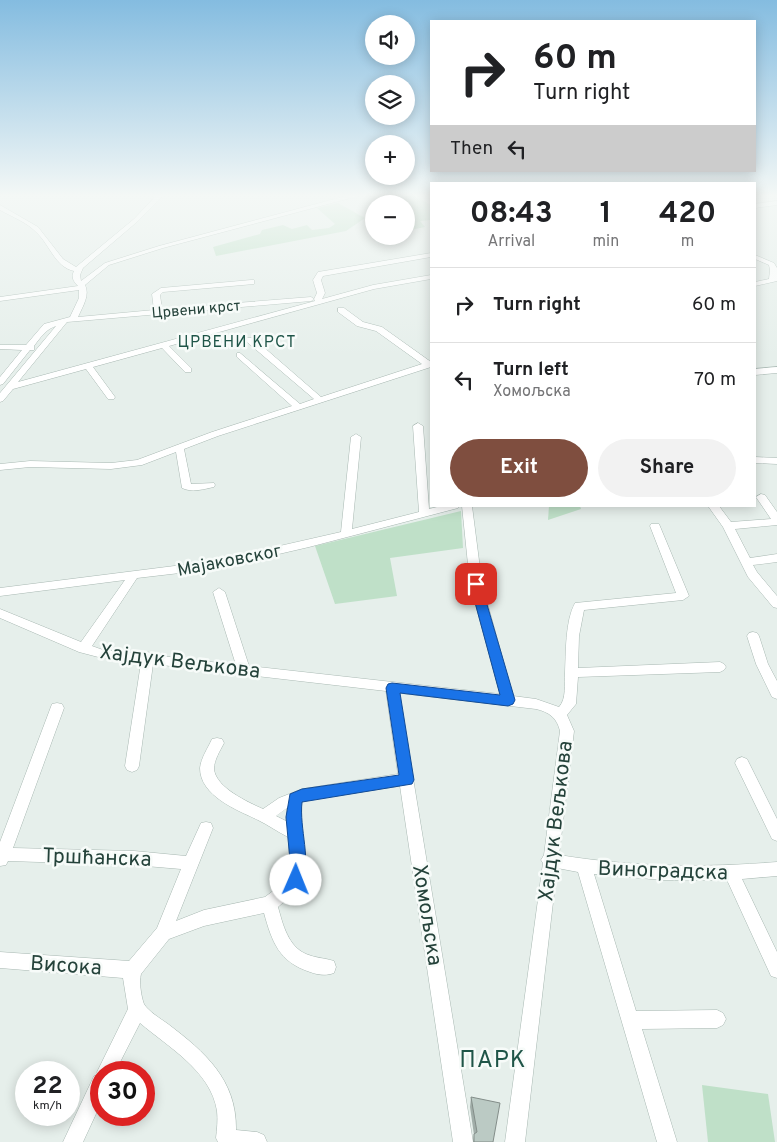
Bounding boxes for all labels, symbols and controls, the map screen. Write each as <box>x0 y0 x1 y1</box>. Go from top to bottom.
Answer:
map controls <box>365 15 415 245</box>
button: sound <box>365 15 415 65</box>
text: 60 m <box>533 37 617 81</box>
icon: right <box>450 40 515 105</box>
button: layers <box>365 75 415 125</box>
text: Turn right <box>533 80 630 107</box>
button: + <box>365 135 415 185</box>
icon: left <box>503 135 531 163</box>
text: Then <box>450 137 493 161</box>
button: − <box>365 195 415 245</box>
text: 08:43 <box>470 196 553 233</box>
text: 1 <box>600 196 612 233</box>
text: 420 <box>659 196 716 233</box>
text: Arrival <box>487 232 535 252</box>
text: min <box>593 232 619 252</box>
text: m <box>681 232 694 252</box>
icon: right <box>450 291 478 319</box>
text: Turn right <box>493 293 581 317</box>
text: 60 m <box>692 293 736 317</box>
street label: Црвени крст <box>151 297 242 324</box>
district label: ЦРВЕНИ КРСТ <box>177 333 297 353</box>
text: Turn left <box>493 358 569 382</box>
icon: left <box>450 366 478 394</box>
text: 70 m <box>694 368 736 392</box>
text: Хомољска <box>493 382 571 402</box>
button: Exit <box>450 439 588 497</box>
button: Share <box>598 439 736 497</box>
street label: Мајаковског <box>175 540 284 583</box>
pin <box>455 563 497 605</box>
icon: arrive <box>462 570 490 598</box>
street label: Хајдук Вељкова <box>98 639 262 686</box>
street label: Хајдук Вељкова <box>533 739 580 903</box>
street label: Тршћанска <box>42 843 152 874</box>
position arrow <box>269 853 321 905</box>
street label: Виноградска <box>597 856 729 887</box>
street label: Хомољска <box>405 863 448 968</box>
street label: Висока <box>29 951 103 982</box>
district label: ПАРК <box>459 1046 527 1076</box>
speed limit sign: 30 <box>90 1061 155 1126</box>
text: 22 <box>32 1071 63 1103</box>
text: km/h <box>33 1098 62 1114</box>

